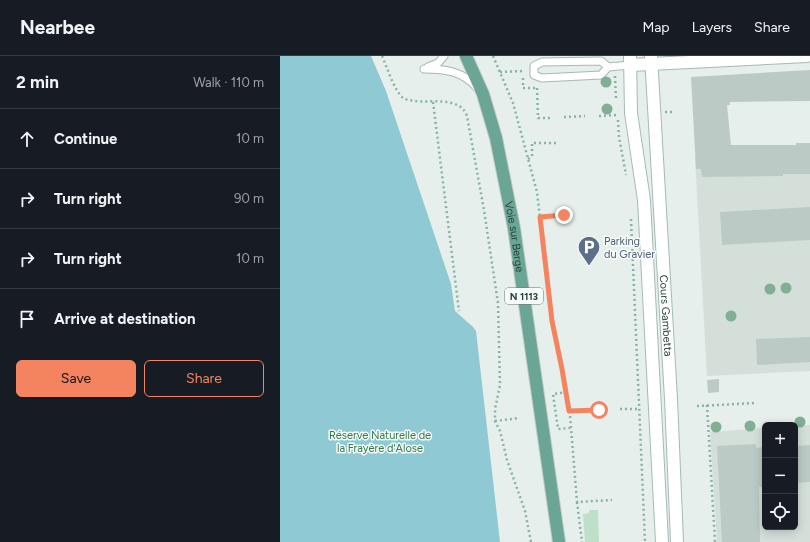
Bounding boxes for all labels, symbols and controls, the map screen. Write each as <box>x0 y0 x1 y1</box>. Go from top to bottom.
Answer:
text: Nearbee <box>20 16 95 39</box>
text: Map <box>642 19 670 36</box>
text: Layers <box>692 19 732 36</box>
text: Share <box>754 19 790 36</box>
text: 2 min <box>16 72 59 92</box>
text: Walk · 110 m <box>193 75 264 90</box>
icon: ahead <box>16 128 38 150</box>
text: Continue <box>54 130 117 148</box>
text: 10 m <box>236 131 264 146</box>
icon: right <box>16 188 38 210</box>
text: Turn right <box>54 190 122 208</box>
text: 90 m <box>234 191 264 206</box>
street label: Voie sur Berge <box>502 200 527 273</box>
route end <box>555 206 573 224</box>
parking icon: Parking du Gravier <box>576 234 602 267</box>
place label: Parking du Gravier <box>604 235 655 261</box>
icon: right <box>16 248 38 270</box>
text: Turn right <box>54 250 122 268</box>
text: 10 m <box>236 251 264 266</box>
street label: Cours Gambetta <box>657 274 675 357</box>
road number: N 1113 <box>505 288 543 304</box>
icon: arrive <box>16 308 38 330</box>
text: Arrive at destination <box>54 310 195 328</box>
button: Save <box>16 360 136 397</box>
button: Share <box>144 360 264 397</box>
route start <box>590 401 608 419</box>
map controls <box>762 422 798 530</box>
button: + <box>762 422 798 458</box>
park label: Réserve Naturelle de la Frayère d'Alose <box>329 429 431 455</box>
button: − <box>762 458 798 494</box>
button: locate <box>762 494 798 530</box>

